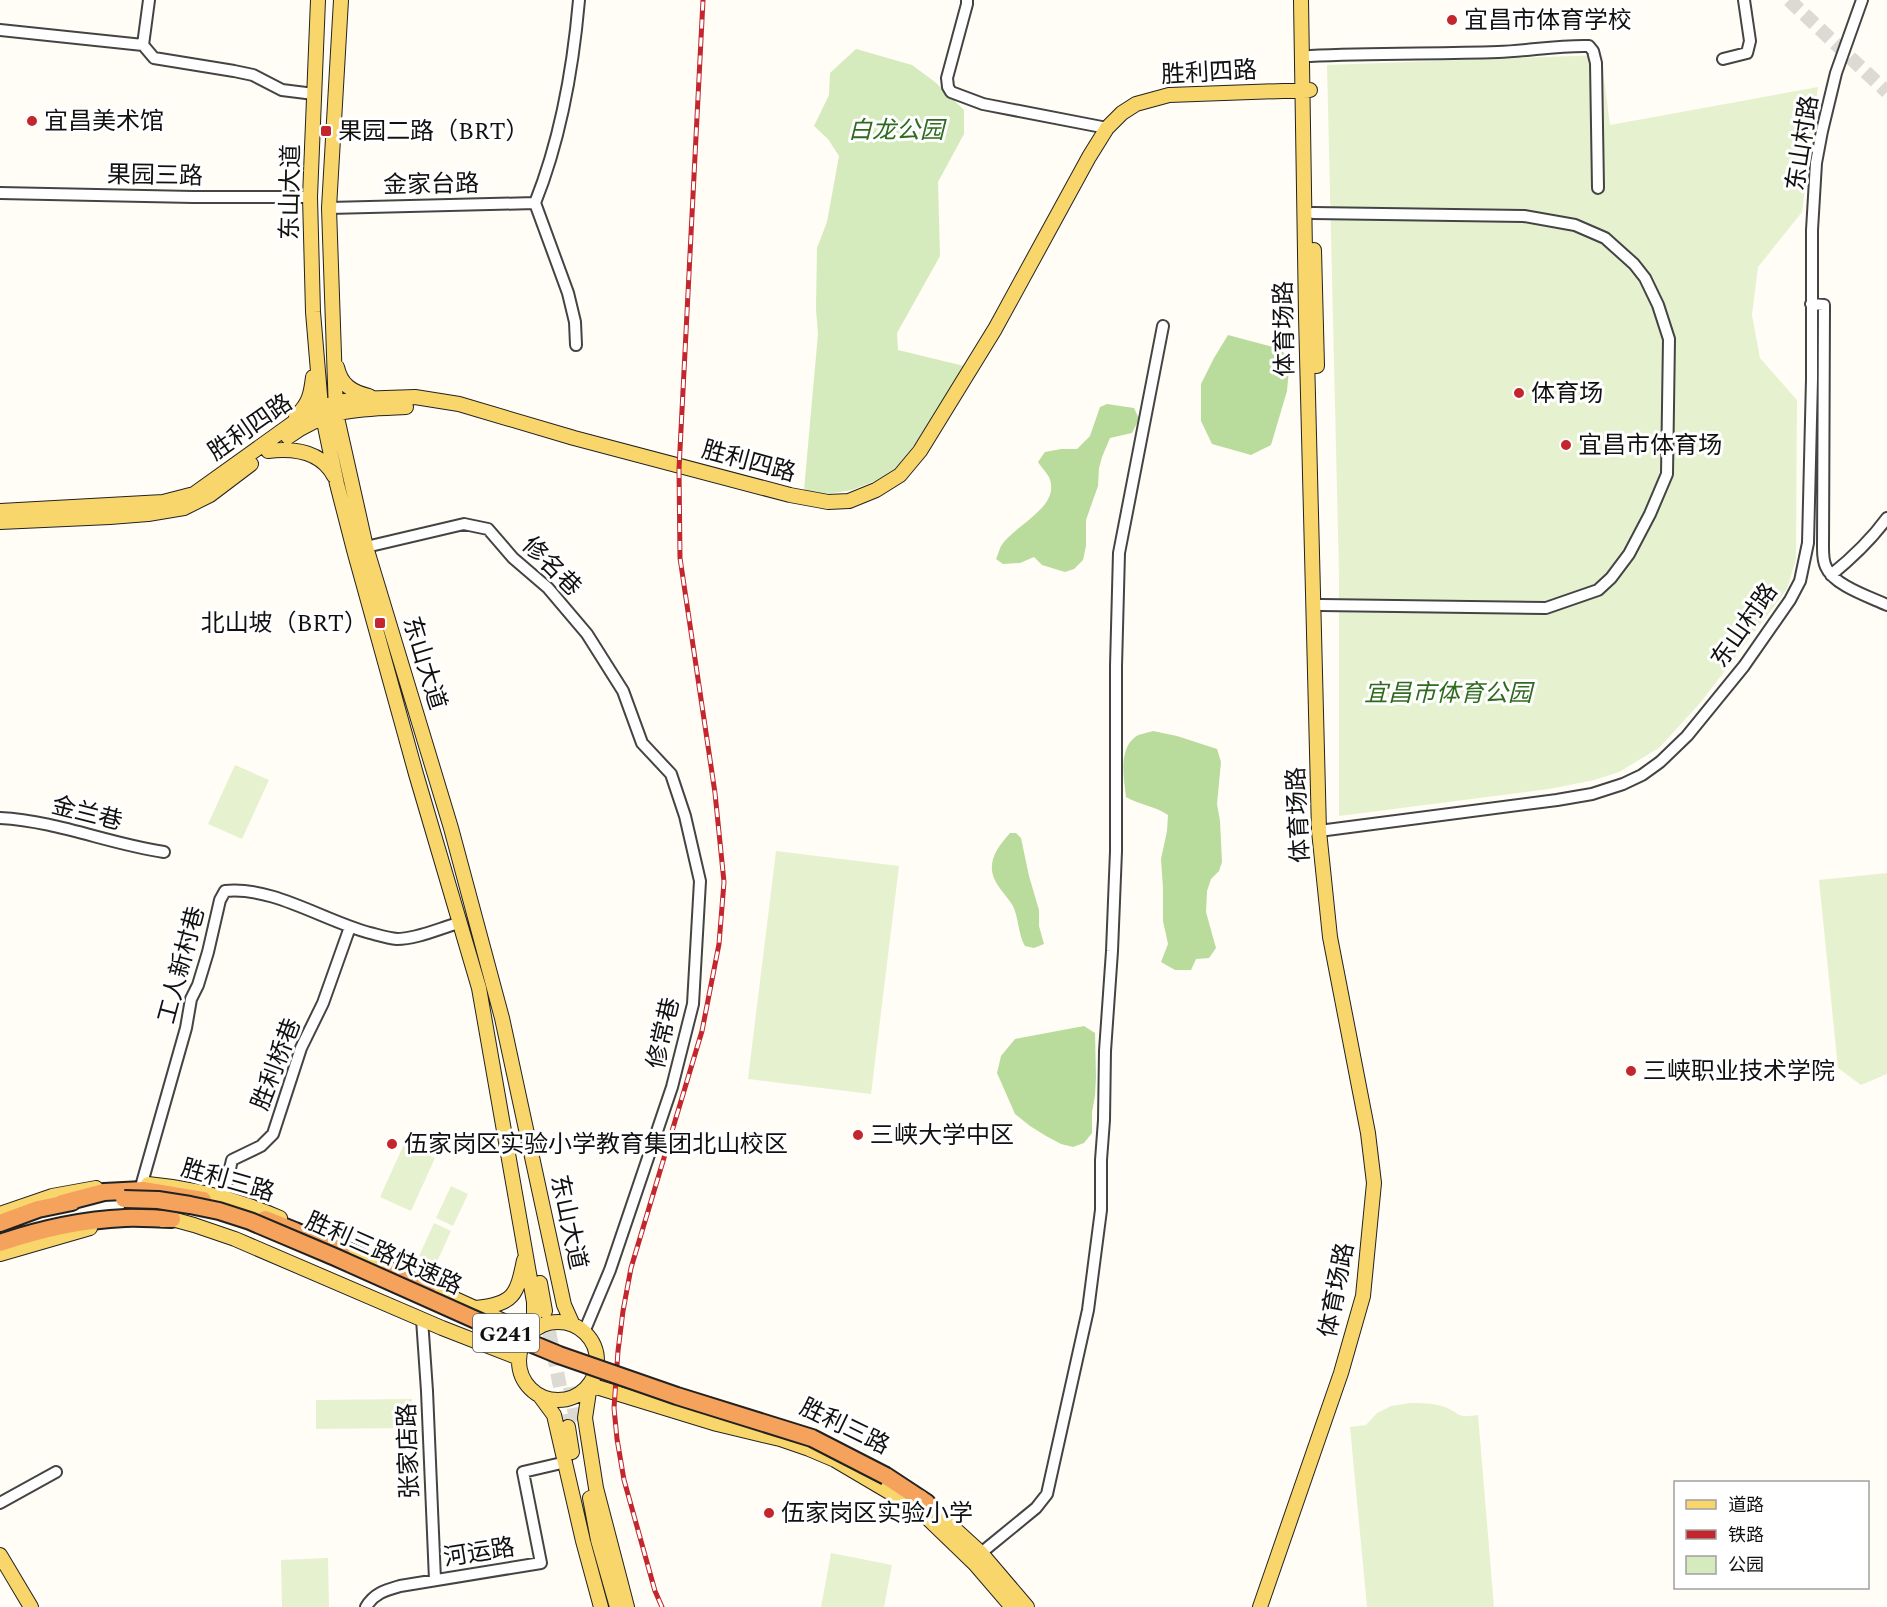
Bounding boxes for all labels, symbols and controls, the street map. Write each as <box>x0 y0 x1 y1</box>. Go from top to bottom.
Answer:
place label: 宜昌市体育学校 <box>1464 3 1632 39</box>
marker: 宜昌市体育学校 <box>1445 13 1459 27</box>
street label: 胜利四路 <box>1160 53 1258 93</box>
street label: 东山村路 <box>1778 93 1828 193</box>
place label: 宜昌美术馆 <box>44 104 164 140</box>
park label: 白龙公园 <box>848 113 947 149</box>
marker: 宜昌美术馆 <box>25 114 39 128</box>
place label: 果园二路（BRT） <box>338 114 530 150</box>
marker: 果园二路（BRT） <box>319 124 333 138</box>
street label: 东山大道 <box>272 144 310 240</box>
street label: 果园三路 <box>107 157 203 195</box>
street label: 金家台路 <box>383 166 479 204</box>
street label: 体育场路 <box>1266 281 1304 377</box>
place label: 体育场 <box>1531 376 1603 412</box>
street label: 胜利四路 <box>201 386 300 470</box>
marker: 体育场 <box>1512 386 1526 400</box>
place label: 宜昌市体育场 <box>1578 428 1722 464</box>
street label: 胜利四路 <box>698 432 800 492</box>
marker: 宜昌市体育场 <box>1559 438 1573 452</box>
street label: 修名巷 <box>513 529 589 605</box>
street label: 东山村路 <box>1703 576 1787 675</box>
place label: 北山坡（BRT） <box>200 606 368 642</box>
street label: 东山大道 <box>393 612 455 714</box>
marker: 北山坡（BRT） <box>373 616 387 630</box>
park label: 宜昌市体育公园 <box>1364 676 1535 712</box>
street label: 体育场路 <box>1279 766 1319 864</box>
street label: 金兰巷 <box>47 788 126 840</box>
street label: 工人新村巷 <box>149 903 215 1028</box>
street label: 修常巷 <box>638 994 690 1072</box>
street label: 胜利桥巷 <box>243 1013 311 1116</box>
place label: 三峡职业技术学院 <box>1643 1054 1835 1090</box>
marker: 三峡职业技术学院 <box>1624 1064 1638 1078</box>
place label: 三峡大学中区 <box>870 1118 1014 1154</box>
place label: 伍家岗区实验小学教育集团北山校区 <box>404 1127 788 1163</box>
marker: 三峡大学中区 <box>851 1128 865 1142</box>
marker: 伍家岗区实验小学教育集团北山校区 <box>385 1137 399 1151</box>
street label: 胜利三路 <box>177 1150 279 1211</box>
street label: 东山大道 <box>540 1172 596 1273</box>
street label: 胜利三路快速路 <box>300 1203 468 1305</box>
street label: 体育场路 <box>1310 1240 1364 1341</box>
road number: G241 <box>473 1314 539 1352</box>
street label: 胜利三路 <box>794 1390 896 1464</box>
street label: 张家店路 <box>389 1402 429 1500</box>
legend <box>1674 1481 1869 1589</box>
text: 道路 <box>1728 1492 1764 1519</box>
place label: 伍家岗区实验小学 <box>781 1496 973 1532</box>
marker: 伍家岗区实验小学 <box>762 1506 776 1520</box>
text: 铁路 <box>1728 1522 1764 1549</box>
street label: 河运路 <box>441 1530 518 1576</box>
text: 公园 <box>1728 1552 1764 1579</box>

